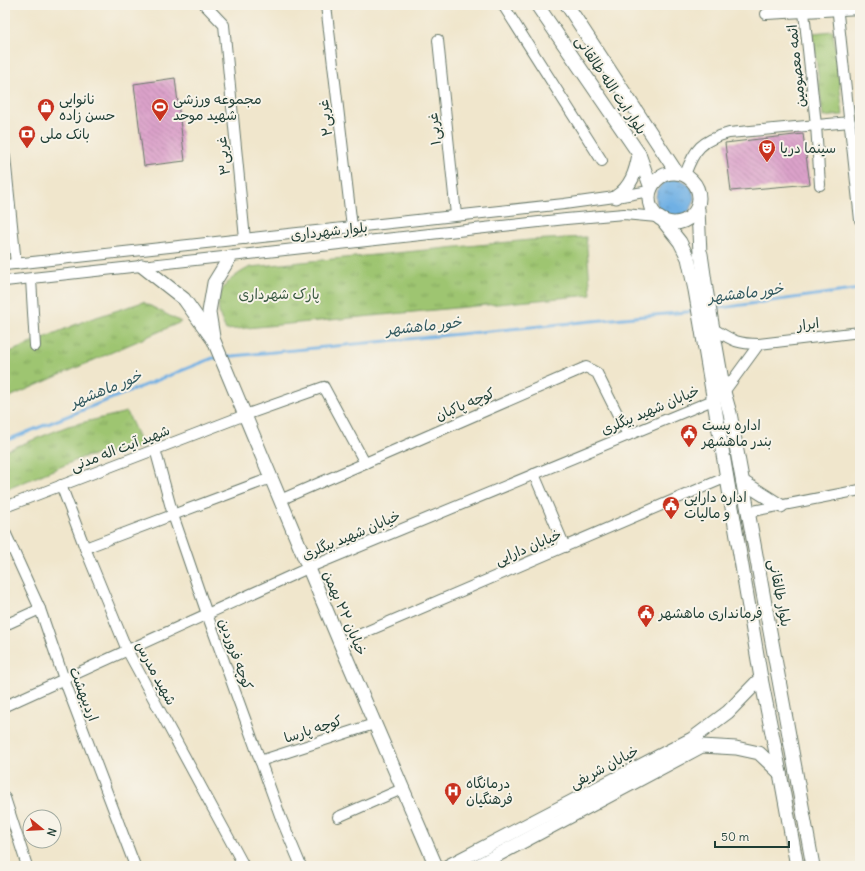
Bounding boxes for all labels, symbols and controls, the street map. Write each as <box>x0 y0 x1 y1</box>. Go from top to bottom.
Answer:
street label: ائمه معصومین <box>783 24 809 108</box>
street label: بلوار ایت الله طالقانی <box>571 32 651 138</box>
place label: نانوایی حسن زاده <box>59 90 115 124</box>
place label: مجموعه ورزشی شهید موحد <box>173 90 262 124</box>
shop icon: نانوایی حسن زاده <box>36 97 56 122</box>
sports icon: مجموعه ورزشی شهید موحد <box>150 97 170 122</box>
street label: ۲غربی <box>314 99 336 137</box>
street label: ۱غربی <box>423 112 445 146</box>
bank icon: بانک ملی <box>17 124 37 149</box>
place label: بانک ملی <box>40 125 90 143</box>
street label: ۳غربی <box>212 136 234 176</box>
theatre icon: سینما دریا <box>757 138 777 163</box>
place label: سینما دریا <box>780 139 836 157</box>
street label: بلوار شهرداری <box>289 218 369 244</box>
water label: خور ماهشهر <box>705 278 785 307</box>
park label: پارک شهرداری <box>238 285 320 304</box>
water label: خور ماهشهر <box>383 312 463 339</box>
street label: ابرار <box>795 314 820 334</box>
water label: خور ماهشهر <box>65 365 145 412</box>
street label: خیابان شهید بیگلری <box>598 381 702 439</box>
street label: کوچه پاکبان <box>433 383 498 425</box>
place label: اداره پست بندر ماهشهر <box>701 416 772 450</box>
street label: شهید آیت اله مدنی <box>68 421 172 475</box>
public building icon: اداره پست بندر ماهشهر <box>679 423 699 448</box>
place label: اداره دارایی و مالیات <box>684 488 747 522</box>
public building icon: اداره دارایی و مالیات <box>661 495 681 520</box>
street label: خیابان شهید بیگلری <box>299 506 403 564</box>
street label: خیابان دارایی <box>492 525 564 569</box>
street label: بلوار طالقانی <box>765 558 795 628</box>
street label: خیابان ۲۲ بهمن <box>319 568 371 658</box>
public building icon: فرمانداری ماهشهر <box>636 603 656 628</box>
place label: فرمانداری ماهشهر <box>658 604 763 622</box>
street label: کوچه فروردین <box>214 616 257 693</box>
street label: شهید مدرس <box>132 638 180 708</box>
street label: اردیبهشت <box>65 664 103 724</box>
street label: کوچه پارسا <box>282 711 345 748</box>
street label: خیابان شریفی <box>566 741 642 793</box>
place label: درمانگاه فرهنگیان <box>466 774 513 808</box>
hospital icon: درمانگاه فرهنگیان <box>443 781 463 806</box>
north arrow <box>22 809 62 849</box>
scale bar <box>715 823 789 849</box>
text: N <box>44 826 59 838</box>
text: 50 m <box>721 829 750 844</box>

